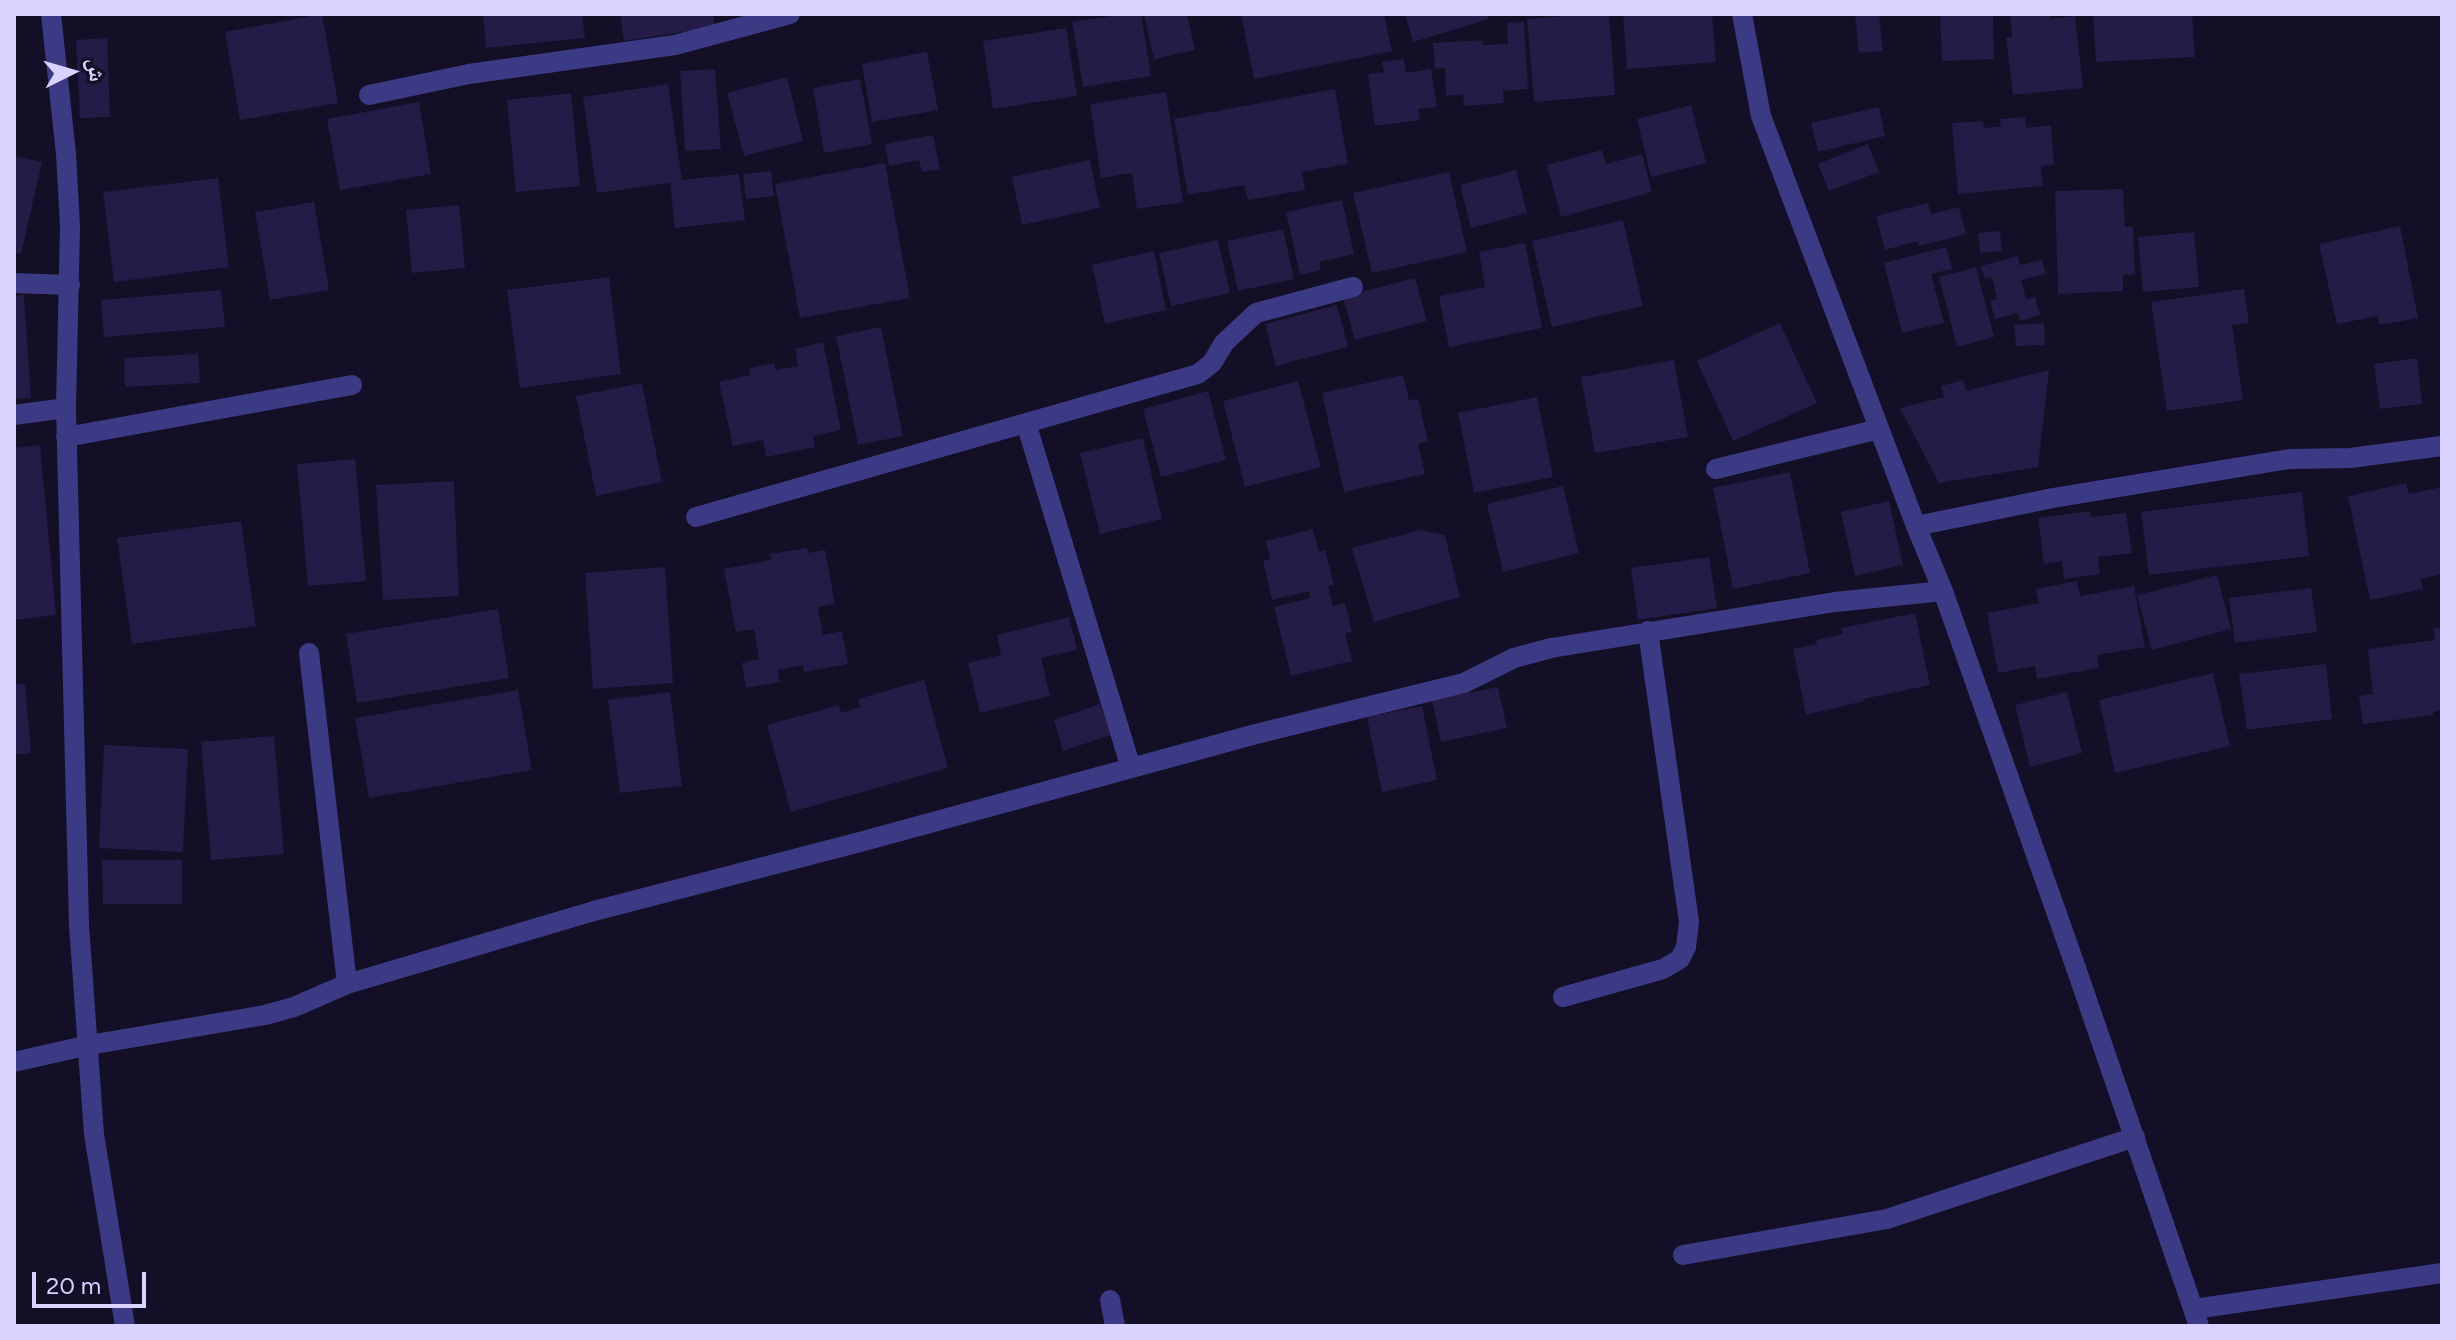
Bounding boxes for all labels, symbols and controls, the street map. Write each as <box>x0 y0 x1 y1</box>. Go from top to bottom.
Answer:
north arrow <box>32 32 112 112</box>
text: ش <box>82 57 111 83</box>
scale bar <box>36 1256 150 1306</box>
text: 20 m <box>46 1271 101 1300</box>

